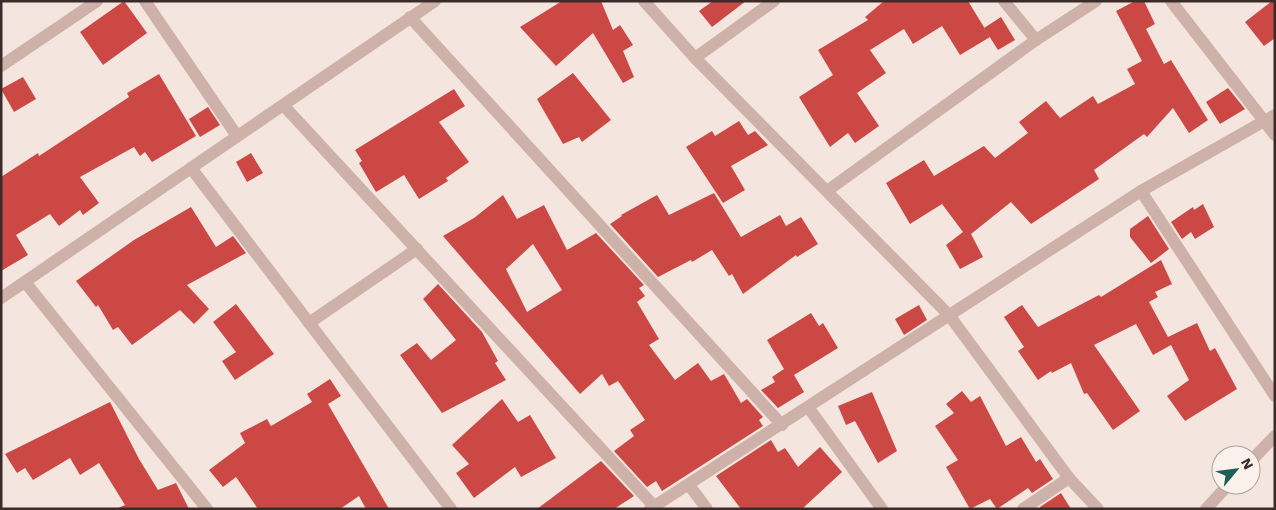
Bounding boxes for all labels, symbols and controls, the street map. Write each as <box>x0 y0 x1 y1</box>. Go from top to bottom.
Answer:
north arrow <box>1211 445 1261 495</box>
text: N <box>1238 455 1257 472</box>

